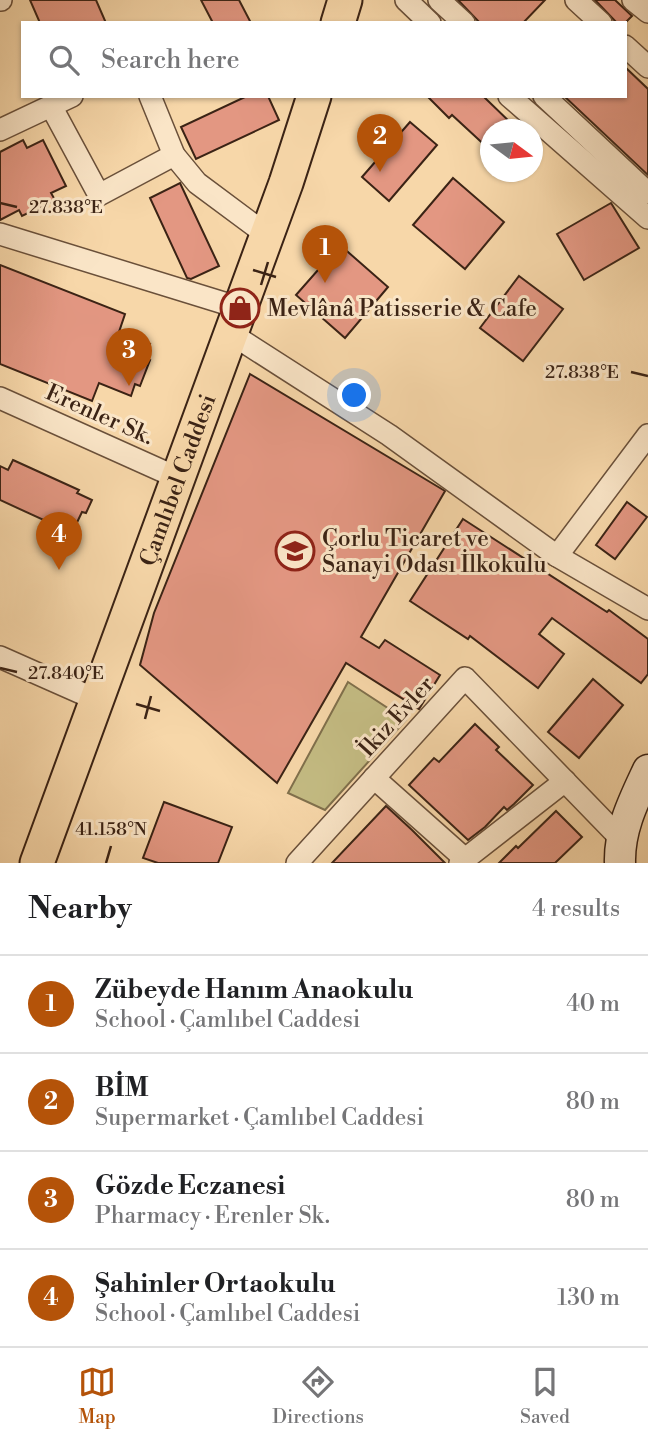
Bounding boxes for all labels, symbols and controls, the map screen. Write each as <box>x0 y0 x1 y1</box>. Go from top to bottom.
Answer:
search box <box>21 21 627 98</box>
icon: search <box>45 41 83 79</box>
text: Search here <box>101 44 240 76</box>
pin: 2 <box>357 114 403 172</box>
north arrow <box>480 119 543 182</box>
text: 27.838°E <box>29 196 103 219</box>
pin: 1 <box>302 225 348 283</box>
shop icon: Mevlânâ Patisserie & Cafe <box>219 287 261 329</box>
place label: Mevlânâ Patisserie & Cafe <box>267 295 537 323</box>
pin: 3 <box>106 328 152 386</box>
text: 27.838°E <box>545 361 619 384</box>
your location <box>337 378 371 412</box>
street label: Erenler Sk. <box>41 379 158 451</box>
street label: Çamlıbel Caddesi <box>134 390 223 570</box>
pin: 4 <box>36 512 82 570</box>
place label: Çorlu Ticaret ve Sanayi Odası İlkokulu <box>322 525 547 579</box>
school or university icon: Çorlu Ticaret ve Sanayi Odası İlkokulu <box>274 530 316 572</box>
text: 27.840°E <box>28 662 104 685</box>
street label: İkiz Evler <box>352 669 440 763</box>
text: 41.158°N <box>75 818 147 841</box>
text: Nearby <box>28 890 132 928</box>
text: 4 results <box>532 895 620 923</box>
text: Zübeyde Hanım Anaokulu <box>95 974 413 1006</box>
text: 1 <box>45 990 57 1018</box>
text: 40 m <box>566 990 620 1018</box>
text: School · Çamlıbel Caddesi <box>95 1006 360 1034</box>
text: BİM <box>95 1072 149 1104</box>
text: 2 <box>44 1088 58 1116</box>
text: 80 m <box>566 1088 620 1116</box>
text: Supermarket · Çamlıbel Caddesi <box>95 1104 424 1132</box>
text: Gözde Eczanesi <box>95 1170 285 1202</box>
text: 3 <box>44 1186 58 1214</box>
text: 80 m <box>566 1186 620 1214</box>
text: Pharmacy · Erenler Sk. <box>95 1202 330 1230</box>
text: Şahinler Ortaokulu <box>95 1268 335 1300</box>
text: 4 <box>43 1284 59 1312</box>
text: 130 m <box>557 1284 620 1312</box>
text: School · Çamlıbel Caddesi <box>95 1300 360 1328</box>
tab: Map <box>78 1363 116 1429</box>
tab: Directions <box>272 1363 364 1429</box>
tab: Saved <box>520 1363 570 1429</box>

